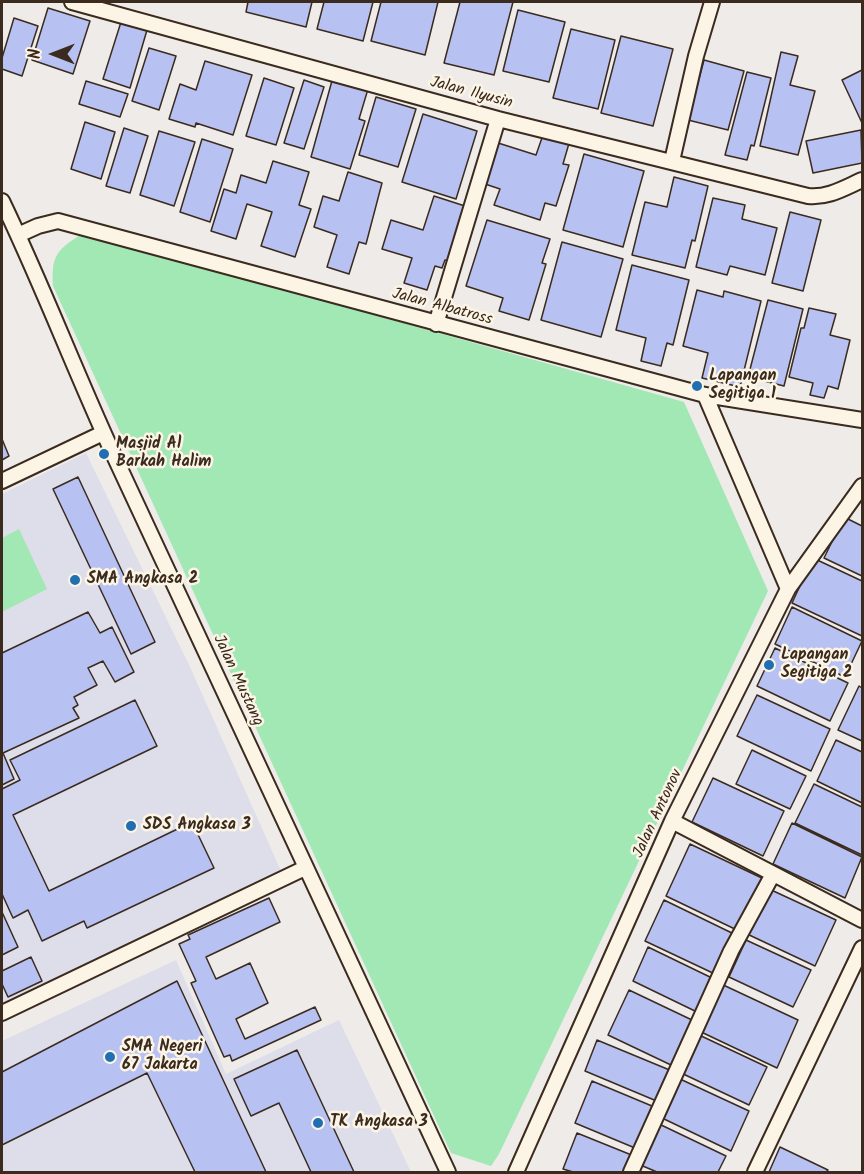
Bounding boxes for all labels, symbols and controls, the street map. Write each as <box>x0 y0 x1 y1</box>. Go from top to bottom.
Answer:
north arrow <box>24 24 84 84</box>
text: N <box>23 49 48 59</box>
street label: Jalan Ilyusin <box>428 74 514 114</box>
street label: Jalan Albatross <box>390 285 494 331</box>
place label: Lapangan Segitiga 1 <box>709 367 776 405</box>
marker: Lapangan Segitiga 1 <box>690 379 704 393</box>
place label: Masjid Al Barkah Halim <box>116 435 211 473</box>
marker: Masjid Al Barkah Halim <box>97 447 111 461</box>
place label: SMA Angkasa 2 <box>87 570 198 590</box>
marker: SMA Angkasa 2 <box>68 573 82 587</box>
street label: Jalan Mustang <box>208 632 266 730</box>
place label: Lapangan Segitiga 2 <box>781 646 852 684</box>
marker: Lapangan Segitiga 2 <box>762 658 776 672</box>
street label: Jalan Antonov <box>630 767 688 861</box>
place label: SDS Angkasa 3 <box>143 816 251 836</box>
marker: SDS Angkasa 3 <box>124 819 138 833</box>
place label: SMA Negeri 67 Jakarta <box>122 1038 203 1076</box>
marker: SMA Negeri 67 Jakarta <box>103 1050 117 1064</box>
place label: TK Angkasa 3 <box>330 1113 428 1133</box>
marker: TK Angkasa 3 <box>311 1116 325 1130</box>

